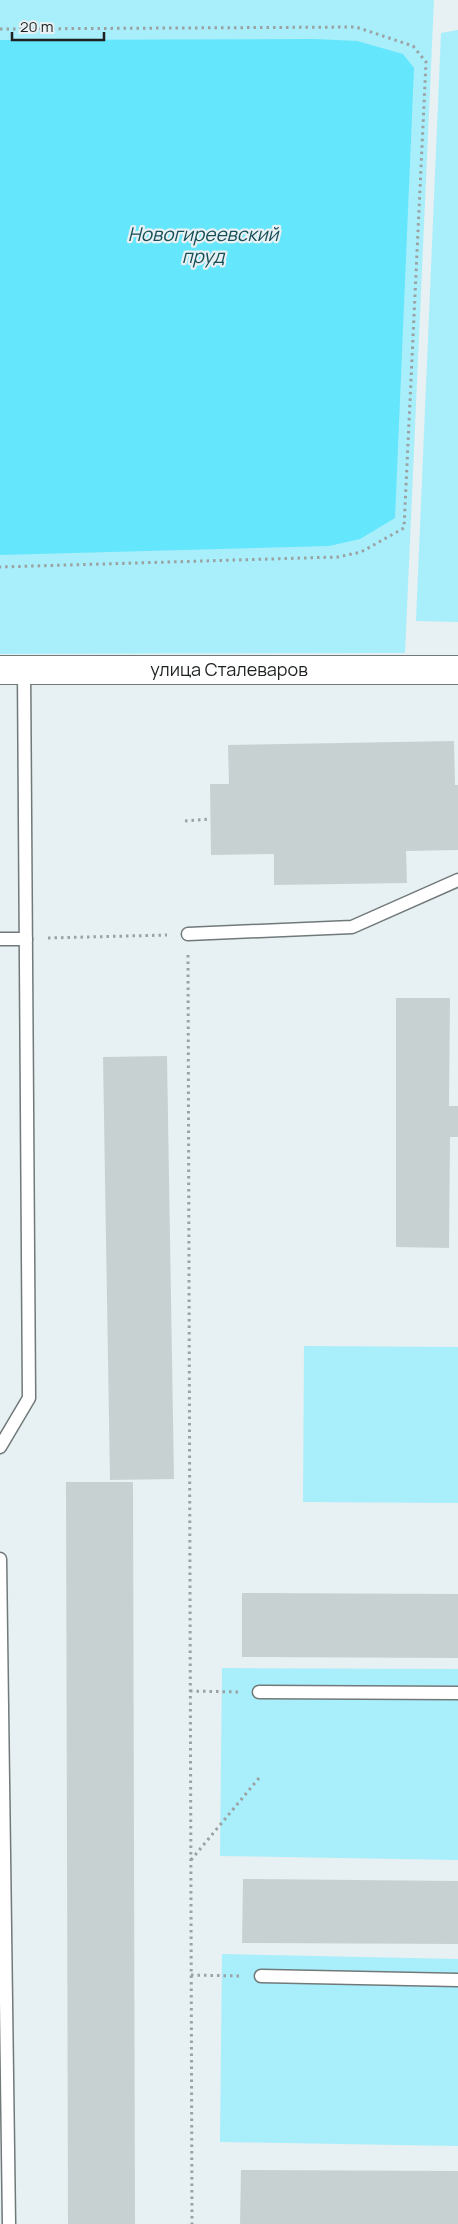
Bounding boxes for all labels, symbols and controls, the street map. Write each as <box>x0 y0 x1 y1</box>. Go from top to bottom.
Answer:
scale bar <box>12 10 105 42</box>
text: 20 m <box>20 16 53 37</box>
water label: Новогиреевский пруд <box>128 221 280 269</box>
street label: улица Сталеваров <box>150 657 308 681</box>

